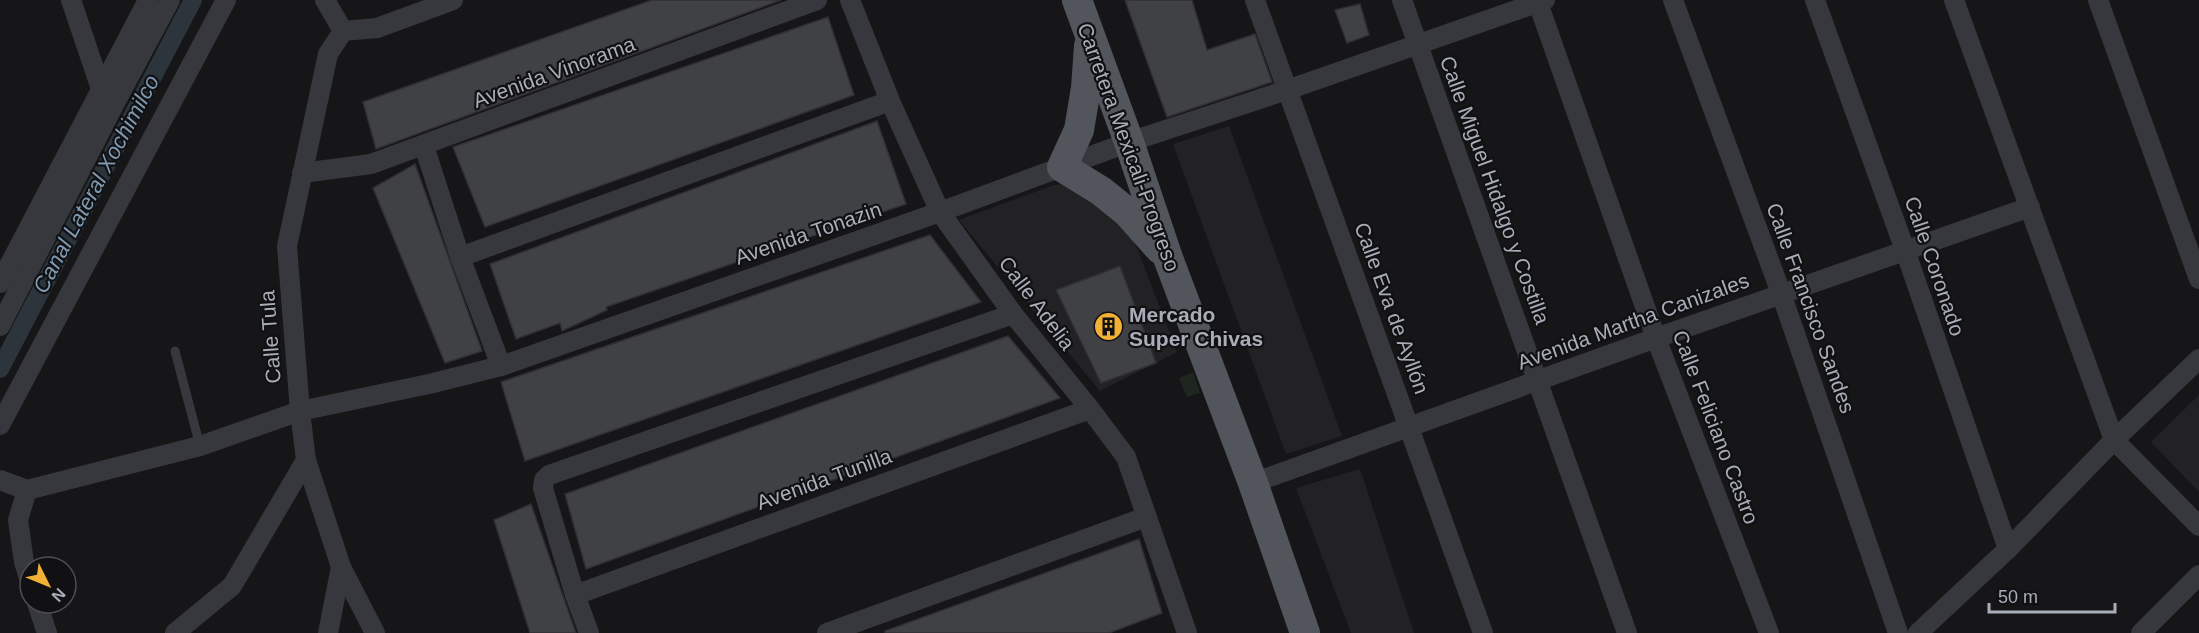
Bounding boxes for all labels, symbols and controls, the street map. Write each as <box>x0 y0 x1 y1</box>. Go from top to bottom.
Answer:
street label: Carretera Mexicali-Progreso <box>1073 20 1185 274</box>
street label: Avenida Vinorama <box>470 32 639 112</box>
street label: Calle Miguel Hidalgo y Costilla <box>1436 53 1554 327</box>
water label: Canal Lateral Xochimilco <box>28 71 164 297</box>
street label: Calle Coronado <box>1900 193 1970 339</box>
street label: Avenida Tonazin <box>732 197 884 269</box>
street label: Calle Francisco Sandes <box>1762 200 1860 416</box>
street label: Calle Eva de Ayllón <box>1350 219 1434 397</box>
street label: Calle Adelia <box>994 252 1080 354</box>
street label: Avenida Martha Canizales <box>1514 268 1752 374</box>
street label: Calle Tula <box>255 289 285 384</box>
place label: Mercado Super Chivas <box>1129 303 1263 350</box>
building icon: Mercado Super Chivas <box>1092 310 1124 342</box>
street label: Calle Feliciano Castro <box>1668 327 1764 527</box>
street label: Avenida Tunilla <box>753 444 895 514</box>
north arrow <box>18 555 78 615</box>
scale bar <box>1989 576 2115 614</box>
text: N <box>48 585 69 605</box>
text: 50 m <box>1998 587 2038 607</box>

